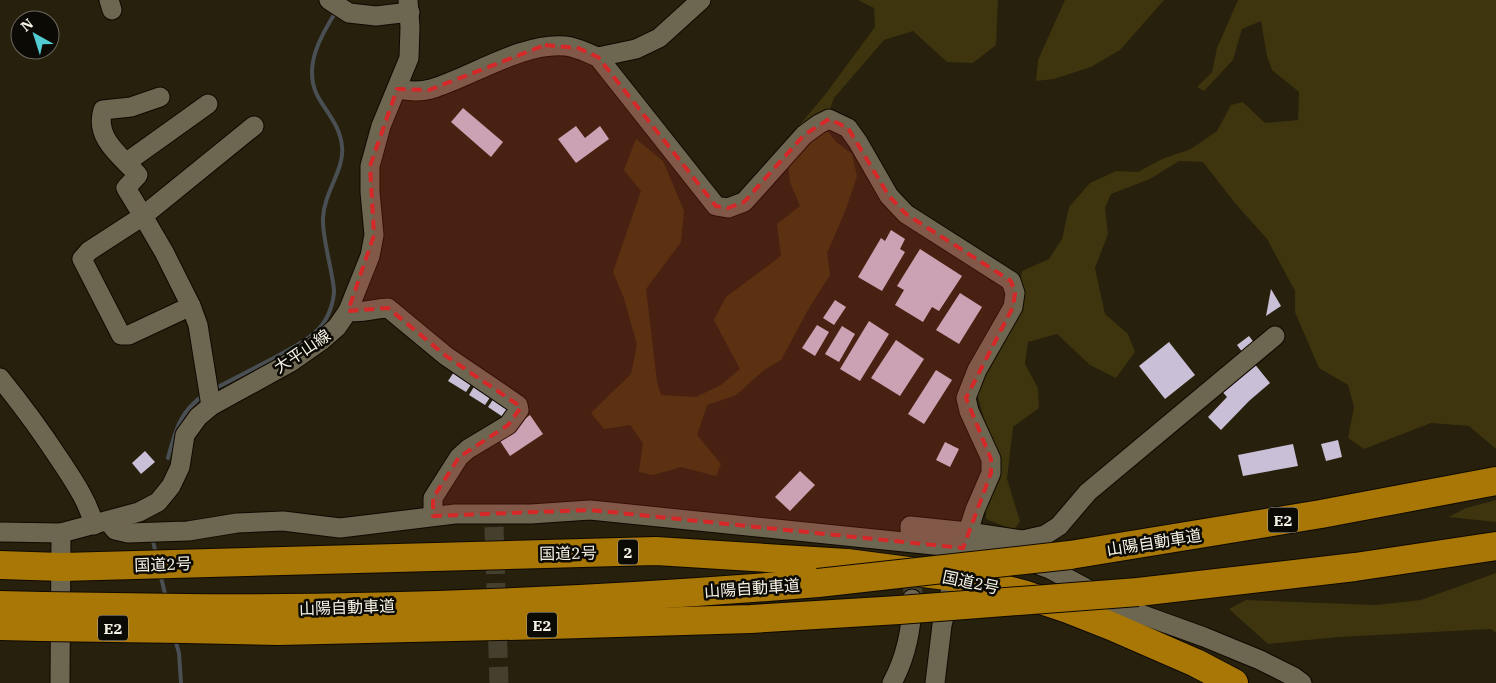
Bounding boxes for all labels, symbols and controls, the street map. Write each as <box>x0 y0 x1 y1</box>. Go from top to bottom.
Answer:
north arrow <box>10 10 60 60</box>
text: N <box>17 14 37 35</box>
street label: 大平山線 <box>270 325 334 377</box>
road number: E2 <box>1268 508 1298 532</box>
street label: 山陽自動車道 <box>1105 525 1203 559</box>
road number: 2 <box>618 540 638 564</box>
street label: 国道2号 <box>539 542 597 564</box>
street label: 国道2号 <box>134 553 192 575</box>
street label: 国道2号 <box>941 566 1001 598</box>
street label: 山陽自動車道 <box>703 575 801 601</box>
street label: 山陽自動車道 <box>299 595 395 619</box>
road number: E2 <box>527 612 557 638</box>
road number: E2 <box>98 616 128 640</box>

